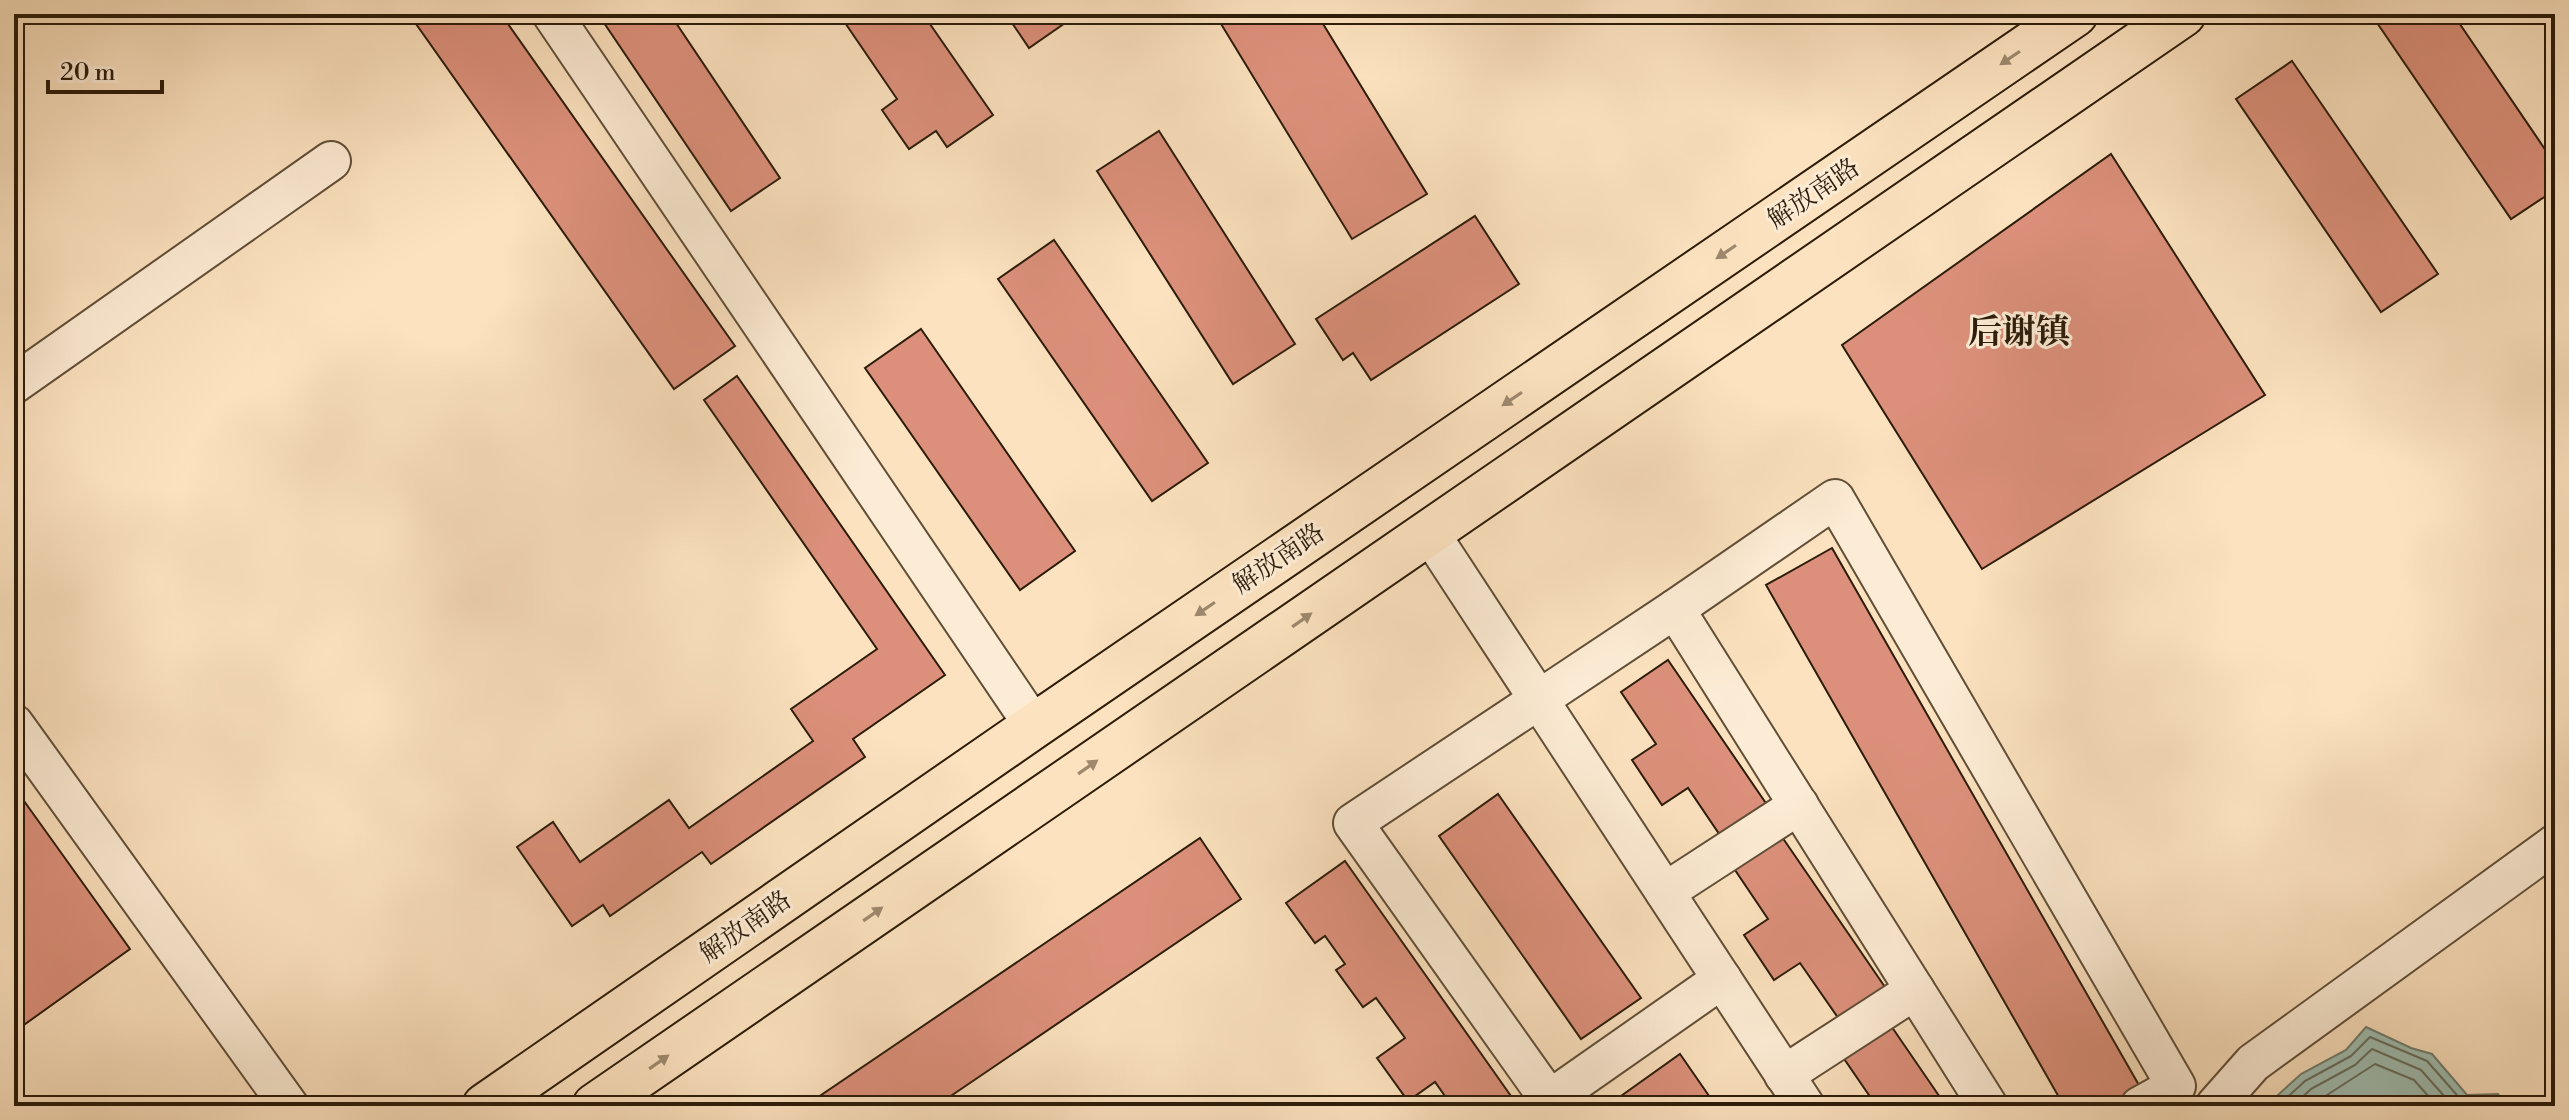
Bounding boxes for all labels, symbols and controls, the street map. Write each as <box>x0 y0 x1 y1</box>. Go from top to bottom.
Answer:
scale bar <box>48 44 162 94</box>
one-way arrow <box>2000 50 2021 65</box>
text: 20 m <box>60 58 116 88</box>
street label: 解放南路 <box>1761 151 1866 236</box>
one-way arrow <box>1716 244 1737 259</box>
district label: 后谢镇 <box>1968 312 2070 354</box>
one-way arrow <box>1501 391 1522 406</box>
street label: 解放南路 <box>1226 516 1331 601</box>
one-way arrow <box>1194 601 1215 616</box>
one-way arrow <box>1291 613 1312 628</box>
one-way arrow <box>1077 760 1098 775</box>
street label: 解放南路 <box>694 884 797 970</box>
one-way arrow <box>863 907 884 922</box>
one-way arrow <box>649 1055 670 1070</box>

